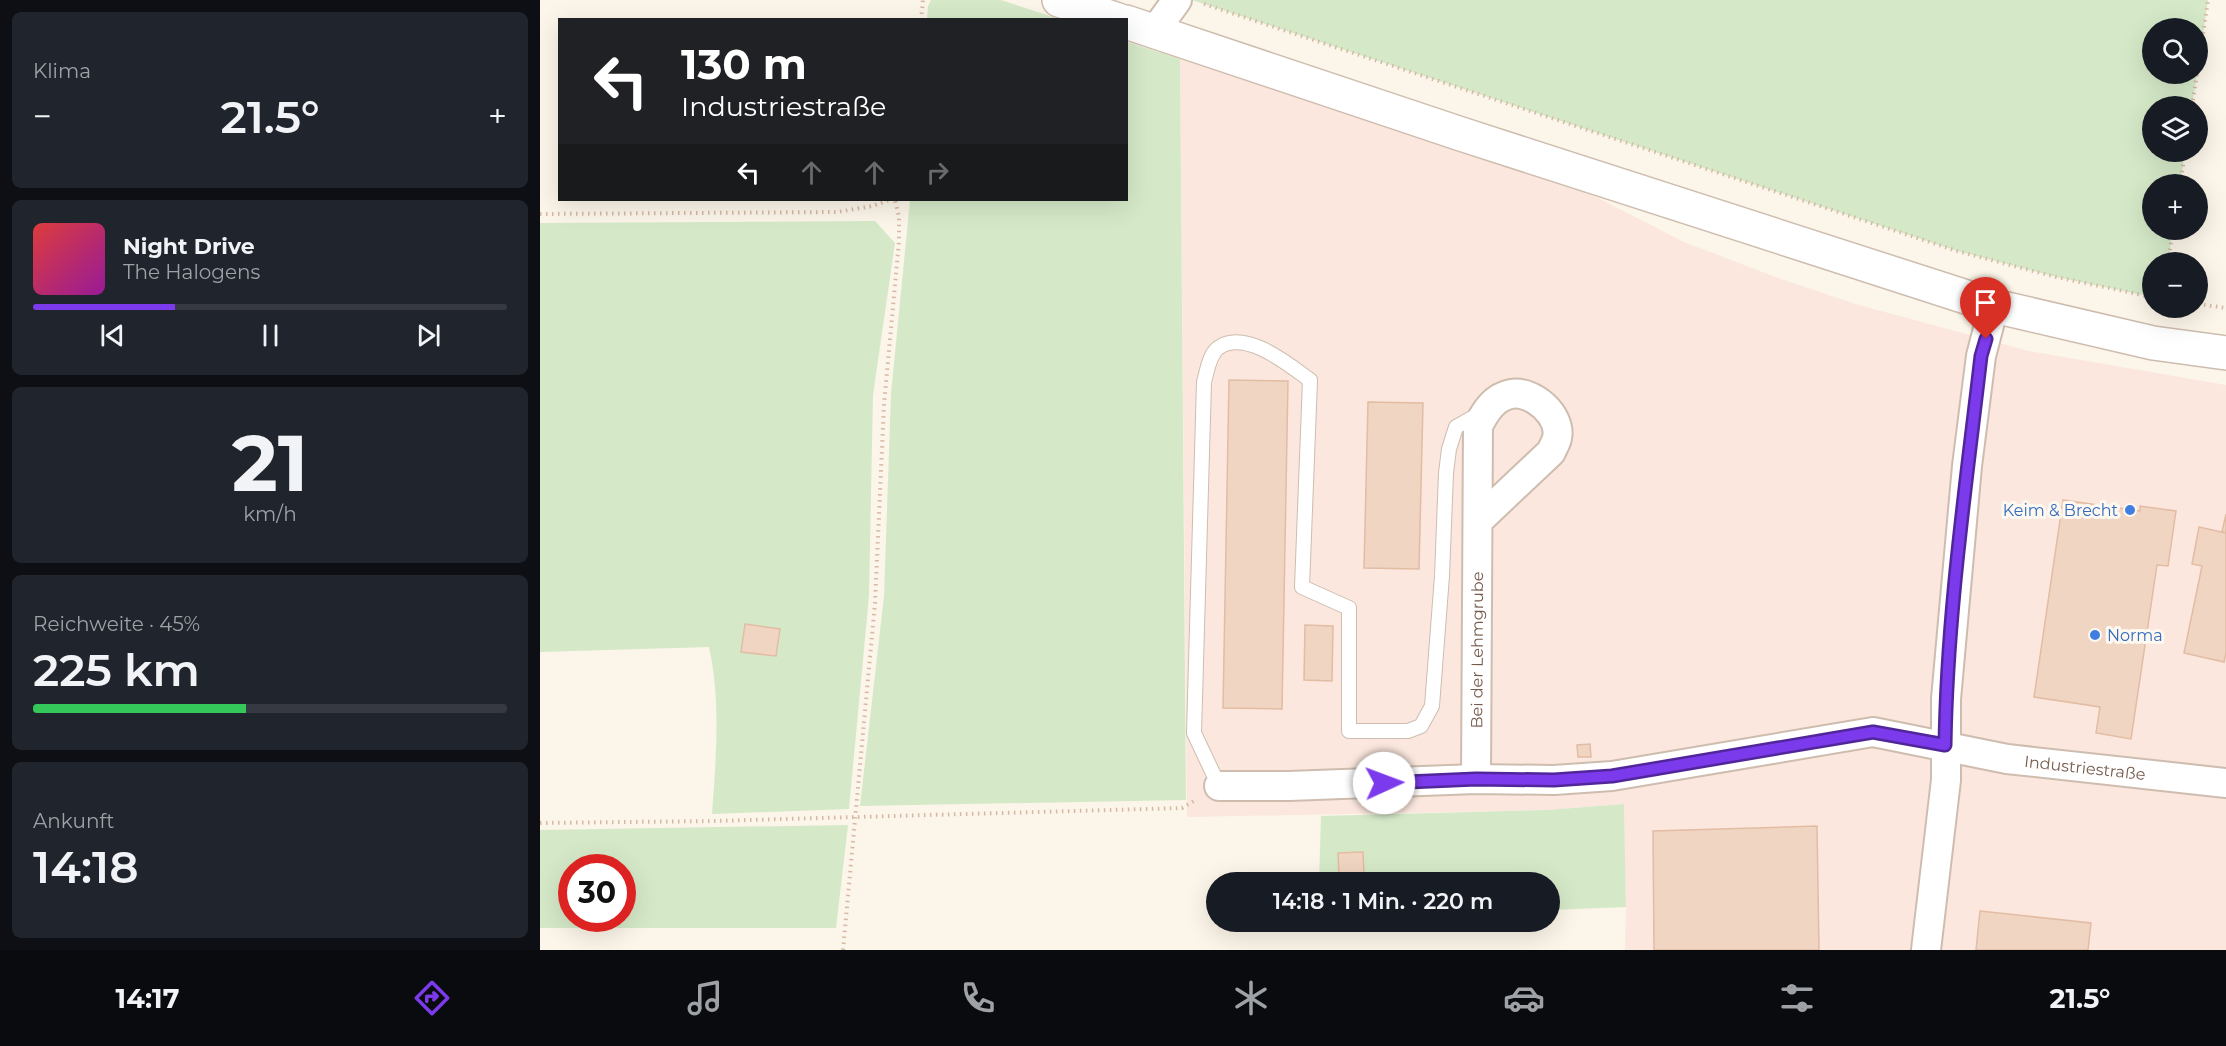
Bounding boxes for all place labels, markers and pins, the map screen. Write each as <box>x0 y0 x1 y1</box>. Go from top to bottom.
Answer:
pin <box>1960 277 2011 339</box>
place label: Keim & Brecht <box>2003 501 2118 520</box>
marker: Keim & Brecht <box>2123 503 2137 517</box>
place label: Norma <box>2107 626 2163 645</box>
marker: Norma <box>2088 628 2102 642</box>

